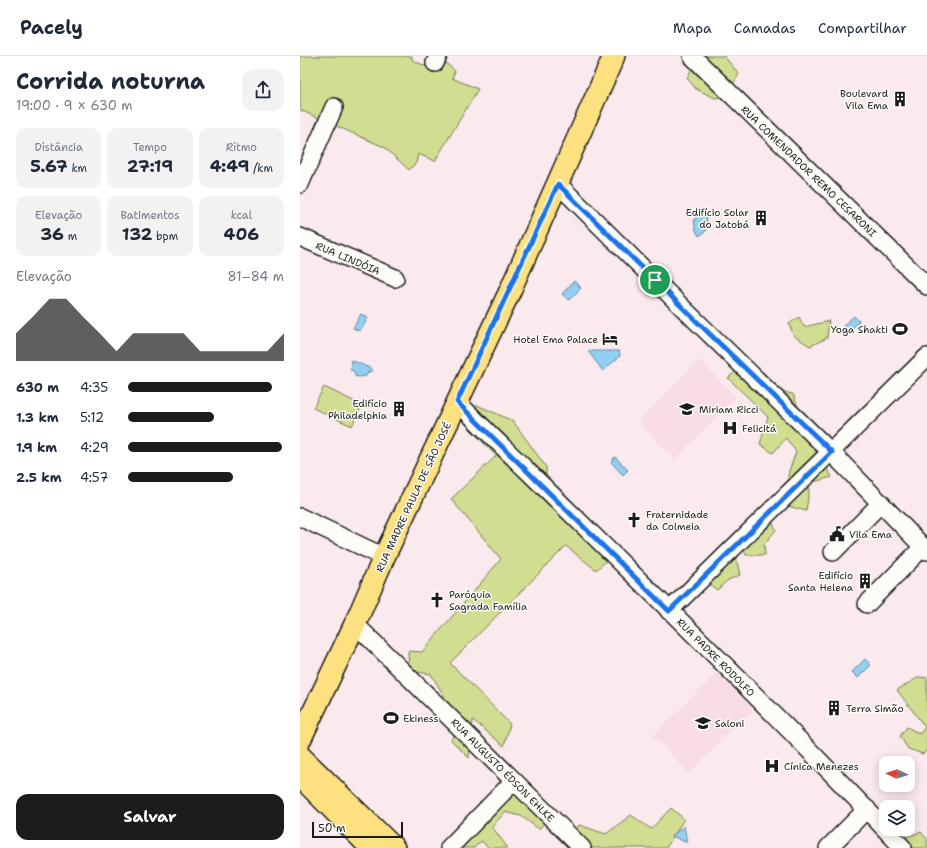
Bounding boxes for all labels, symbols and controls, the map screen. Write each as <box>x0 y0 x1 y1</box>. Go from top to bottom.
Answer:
text: Pacely <box>20 15 83 40</box>
text: Mapa <box>673 19 712 37</box>
text: Camadas <box>734 19 796 37</box>
text: Compartilhar <box>818 19 907 37</box>
text: Corrida noturna <box>16 67 205 96</box>
button: share <box>242 69 284 111</box>
place label: Boulevard Vila Ema <box>840 87 889 112</box>
building icon: Boulevard Vila Ema <box>891 90 909 108</box>
text: 19:00 · 9 × 630 m <box>16 97 132 114</box>
street label: RUA COMENDADOR REMO CESARONI <box>738 103 879 240</box>
text: Distância <box>34 140 83 155</box>
text: Tempo <box>133 140 167 155</box>
text: Ritmo <box>226 140 257 155</box>
text: 5.67 <box>30 155 68 177</box>
text: 27:19 <box>127 155 173 177</box>
text: 4:49 <box>210 155 250 177</box>
text: km <box>68 161 87 176</box>
text: /km <box>250 161 273 176</box>
place label: Edifício Solar do Jatobá <box>686 206 750 231</box>
text: Elevação <box>35 208 82 223</box>
text: Batimentos <box>120 208 180 223</box>
text: kcal <box>231 208 252 223</box>
building icon: Edifício Solar do Jatobá <box>752 209 770 227</box>
text: 36 <box>40 223 64 245</box>
text: 132 <box>122 223 152 245</box>
text: 406 <box>224 223 259 245</box>
text: m <box>64 229 77 244</box>
text: bpm <box>152 229 178 244</box>
street label: RUA LINDÓIA <box>314 239 382 278</box>
pin <box>638 263 672 297</box>
text: Elevação <box>16 268 72 285</box>
text: 81–84 m <box>228 268 284 285</box>
icon: arrive <box>644 269 666 291</box>
sports icon: Yoga Shakti <box>891 320 909 338</box>
place label: Yoga Shakti <box>831 323 888 336</box>
hotel icon: Hotel Ema Palace <box>601 330 619 348</box>
place label: Hotel Ema Palace <box>513 333 598 346</box>
text: 630 m <box>16 379 59 396</box>
text: 4:35 <box>80 379 108 396</box>
place label: Edifício Philadelphia <box>328 397 388 422</box>
building icon: Edifício Philadelphia <box>390 400 408 418</box>
school or university icon: Miriam Ricci <box>678 400 696 418</box>
place label: Miriam Ricci <box>699 403 759 416</box>
text: 1.3 km <box>16 409 59 426</box>
text: 5:12 <box>80 409 104 426</box>
hospital icon: Felicitá <box>721 419 739 437</box>
street label: RUA MADRE PAULA DE SÃO JOSÉ <box>373 420 454 574</box>
place label: Felicitá <box>742 422 777 435</box>
text: 1.9 km <box>16 439 57 456</box>
text: 4:29 <box>80 439 109 456</box>
text: 2.5 km <box>16 469 62 486</box>
text: 4:57 <box>80 469 108 486</box>
place label: Fraternidade da Colmeia <box>646 508 709 533</box>
church icon: Fraternidade da Colmeia <box>625 511 643 529</box>
public building icon: Vila Ema <box>828 525 846 543</box>
place label: Vila Ema <box>849 528 893 541</box>
place label: Edifício Santa Helena <box>788 569 854 594</box>
building icon: Edifício Santa Helena <box>856 572 874 590</box>
place label: Paróquia Sagrada Família <box>449 588 528 613</box>
church icon: Paróquia Sagrada Família <box>428 591 446 609</box>
street label: RUA PADRE RODOLFO <box>674 616 757 699</box>
building icon: Terra Simão <box>825 699 843 717</box>
place label: Terra Simão <box>846 702 904 715</box>
sports icon: Ekiness <box>382 709 400 727</box>
place label: Ekiness <box>403 712 439 725</box>
school or university icon: Saloni <box>694 714 712 732</box>
street label: RUA AUGUSTO ÉDSON EHLKE <box>448 716 557 825</box>
place label: Saloni <box>715 717 745 730</box>
north arrow <box>879 756 915 792</box>
map controls <box>879 756 915 836</box>
hospital icon: Cínica Menezes <box>763 757 781 775</box>
place label: Cínica Menezes <box>784 760 859 773</box>
button: Salvar <box>16 794 284 840</box>
button: layers <box>879 800 915 836</box>
scale bar <box>312 820 403 839</box>
text: 50 m <box>318 821 346 836</box>

